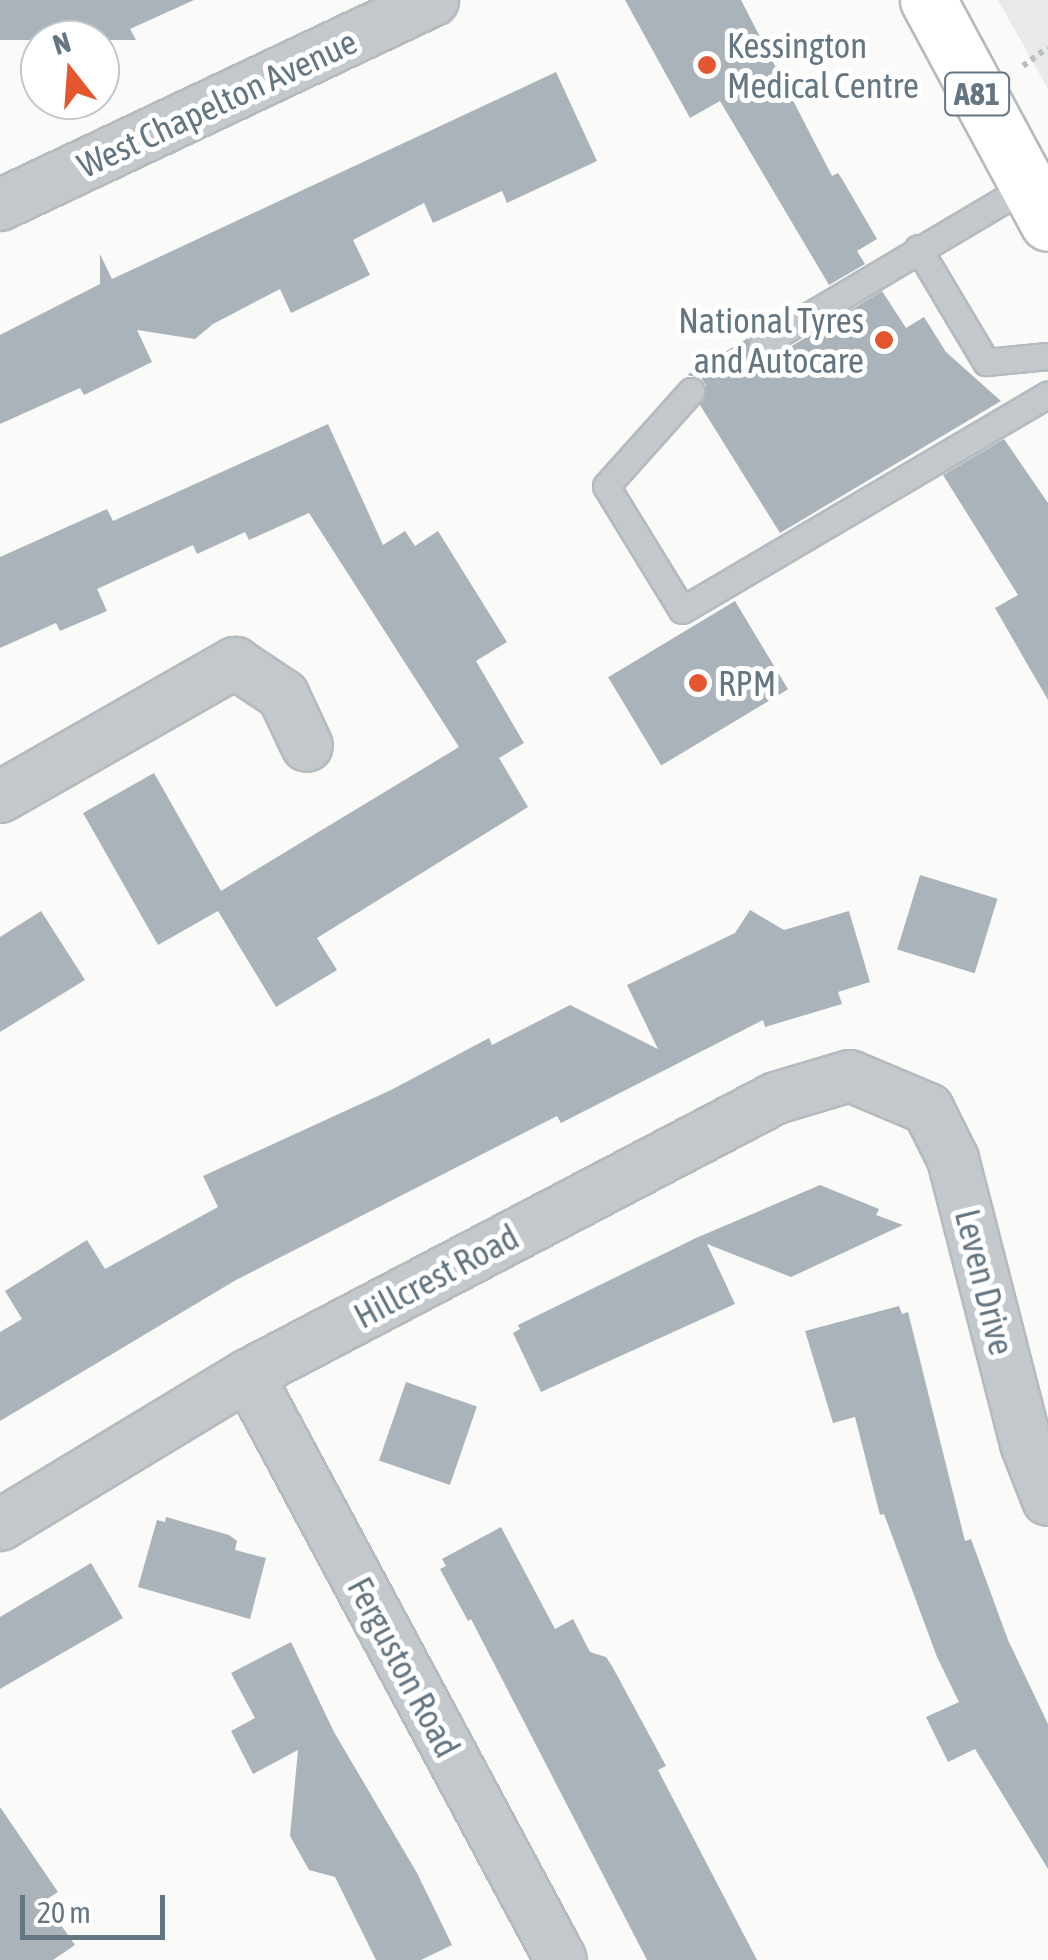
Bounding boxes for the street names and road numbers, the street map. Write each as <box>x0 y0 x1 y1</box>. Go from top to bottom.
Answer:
street label: West Chapelton Avenue <box>71 20 363 186</box>
road number: A81 <box>942 67 1012 121</box>
street label: Leven Drive <box>947 1205 1023 1359</box>
street label: Hillcrest Road <box>347 1215 525 1337</box>
street label: Ferguston Road <box>339 1570 469 1764</box>

